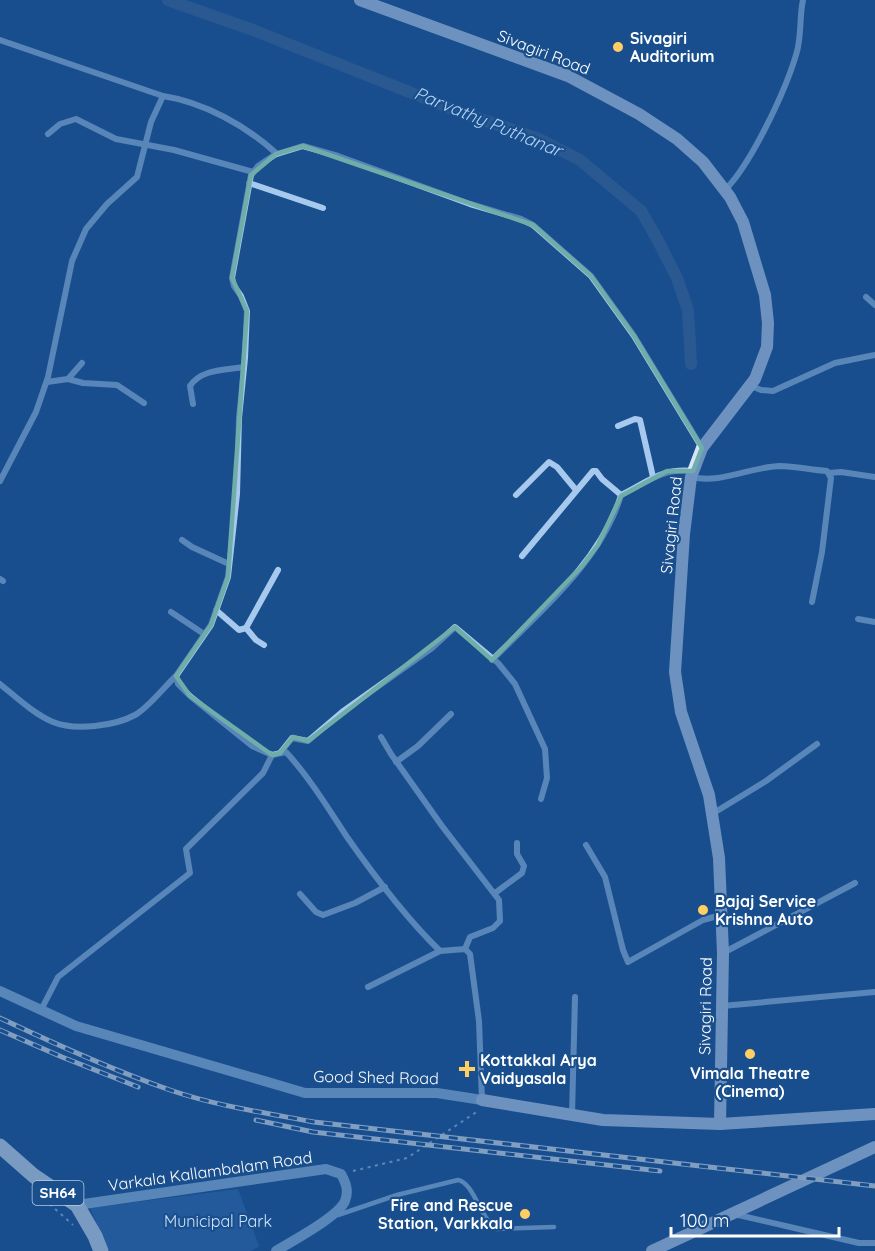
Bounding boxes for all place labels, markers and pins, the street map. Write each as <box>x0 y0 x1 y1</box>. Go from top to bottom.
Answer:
place label: Sivagiri Auditorium <box>630 28 715 66</box>
marker: Sivagiri Auditorium <box>611 40 625 54</box>
place label: Bajaj Service Krishna Auto <box>715 891 816 929</box>
marker: Bajaj Service Krishna Auto <box>696 903 710 917</box>
marker: Vimala Theatre (Cinema) <box>743 1047 757 1061</box>
place label: Kottakkal Arya Vaidyasala <box>480 1050 597 1088</box>
marker: Kottakkal Arya Vaidyasala <box>458 1060 476 1078</box>
place label: Vimala Theatre (Cinema) <box>690 1063 810 1101</box>
place label: Fire and Rescue Station, Varkkala <box>378 1195 513 1233</box>
marker: Fire and Rescue Station, Varkkala <box>518 1207 532 1221</box>

